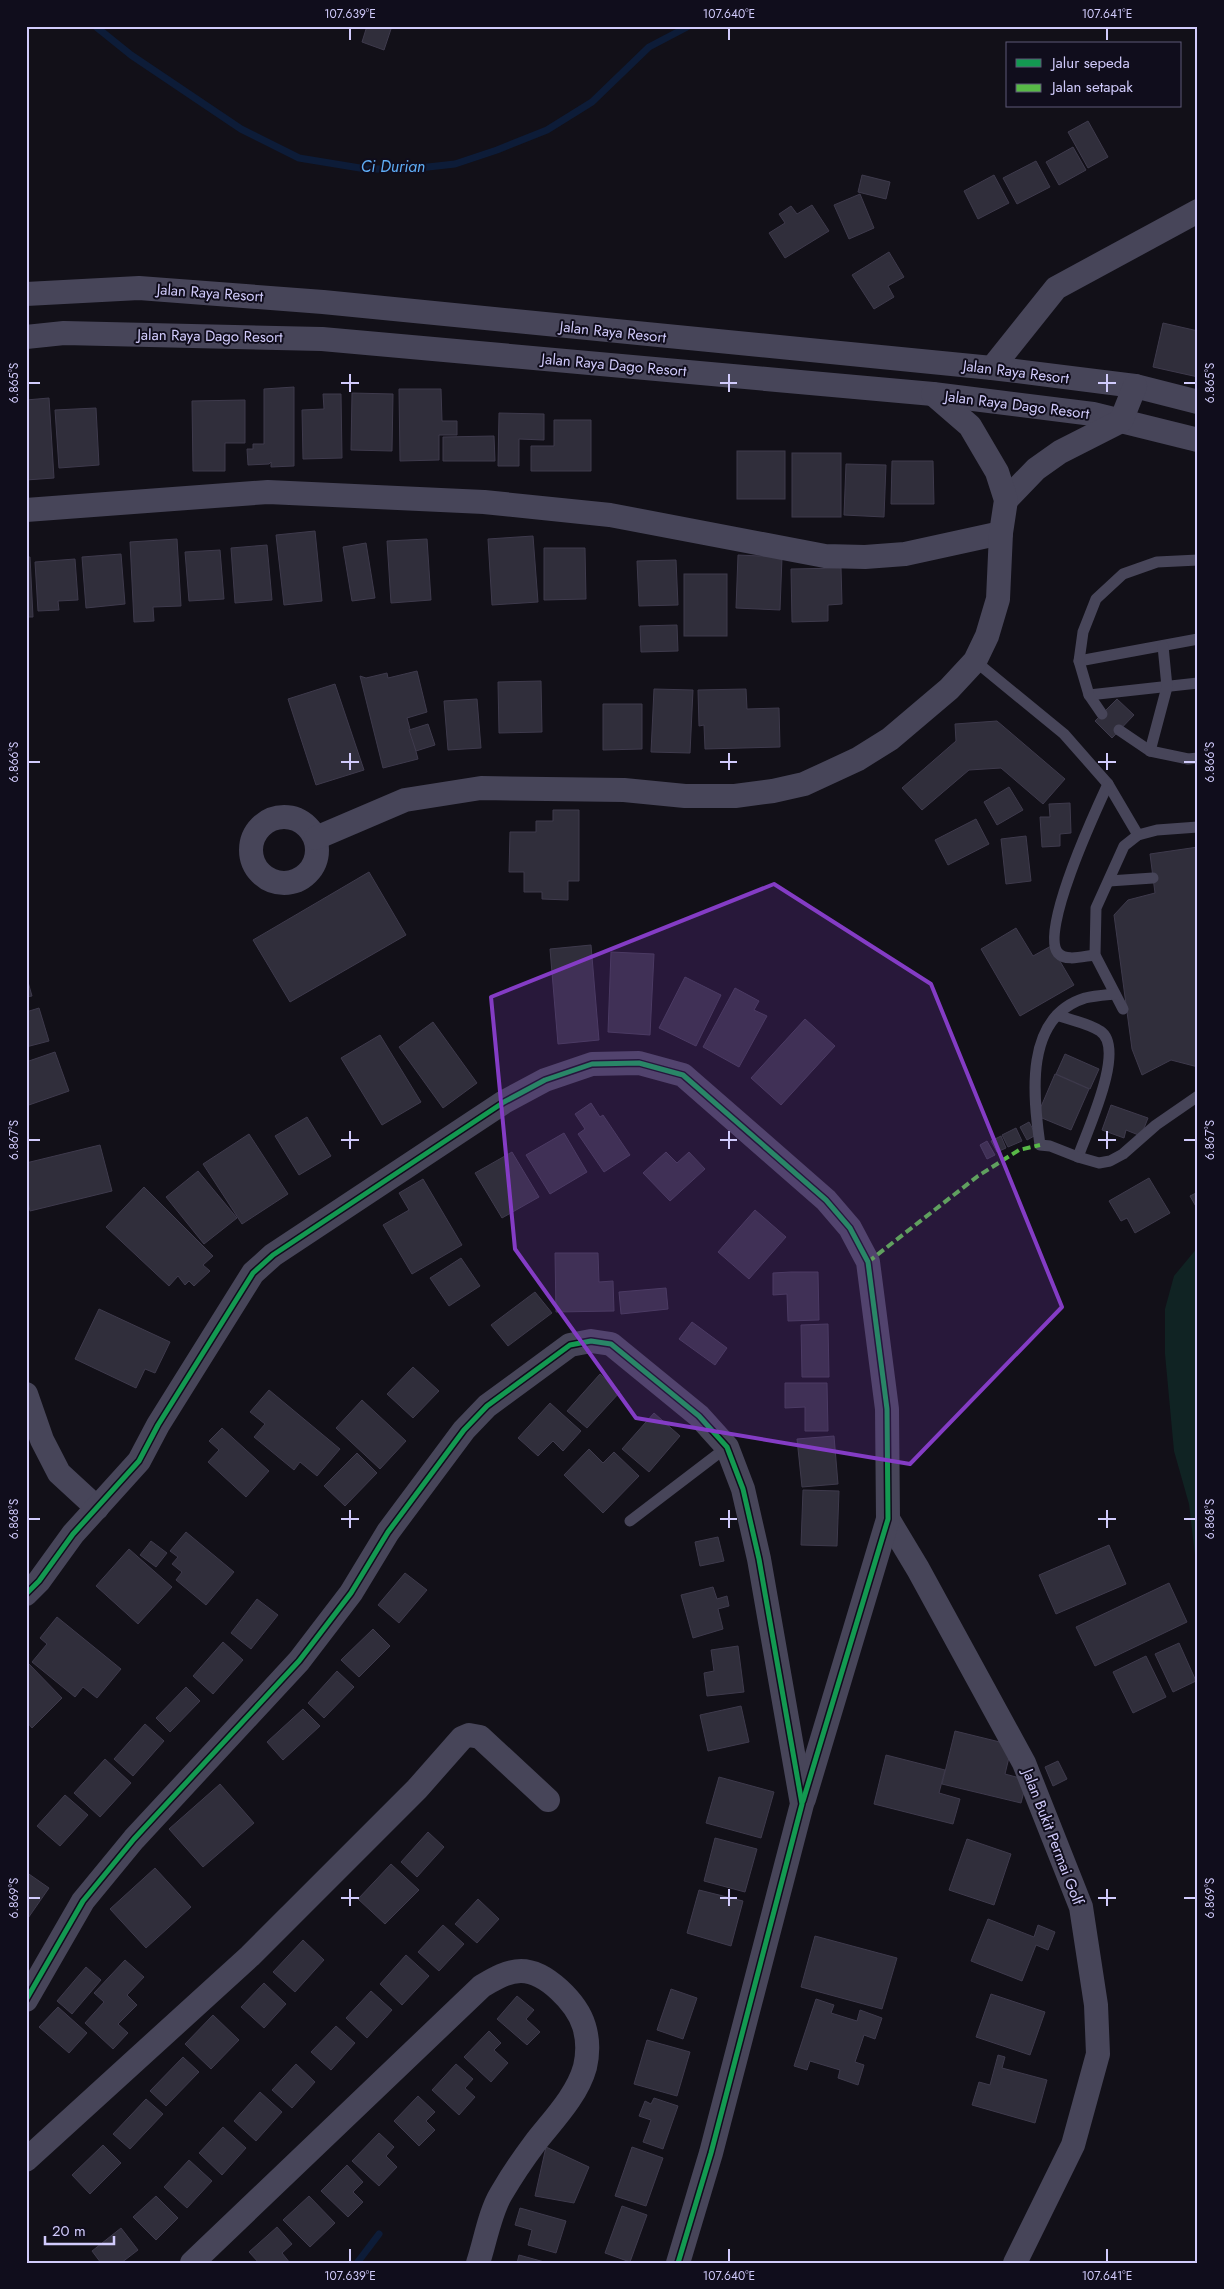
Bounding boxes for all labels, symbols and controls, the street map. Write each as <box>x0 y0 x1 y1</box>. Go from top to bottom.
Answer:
text: 107.639°E <box>324 5 376 23</box>
text: 107.640°E <box>703 5 755 23</box>
text: 107.641°E <box>1082 5 1132 23</box>
legend <box>1006 42 1182 108</box>
text: Jalur sepeda <box>1050 52 1130 74</box>
text: Jalan setapak <box>1050 76 1133 98</box>
water label: Ci Durian <box>361 155 425 178</box>
street label: Jalan Raya Resort <box>154 278 264 308</box>
street label: Jalan Raya Resort <box>557 315 668 349</box>
street label: Jalan Raya Dago Resort <box>135 324 283 348</box>
street label: Jalan Raya Dago Resort <box>539 348 688 382</box>
street label: Jalan Raya Resort <box>960 354 1071 389</box>
text: 6.865°S <box>5 362 23 403</box>
text: 6.865°S <box>1201 362 1219 403</box>
street label: Jalan Raya Dago Resort <box>941 385 1091 425</box>
text: 6.866°S <box>5 741 23 782</box>
text: 6.866°S <box>1201 741 1219 782</box>
text: 6.867°S <box>5 1119 23 1160</box>
text: 6.867°S <box>1201 1119 1219 1160</box>
text: 6.868°S <box>5 1498 23 1539</box>
text: 6.868°S <box>1201 1498 1219 1539</box>
street label: Jalan Bukit Permai Golf <box>1016 1764 1089 1909</box>
text: 6.869°S <box>5 1877 23 1918</box>
text: 6.869°S <box>1201 1877 1219 1918</box>
scale bar <box>45 2214 114 2246</box>
text: 20 m <box>52 2220 86 2242</box>
text: 107.639°E <box>324 2267 376 2285</box>
text: 107.640°E <box>703 2267 755 2285</box>
text: 107.641°E <box>1082 2267 1132 2285</box>

